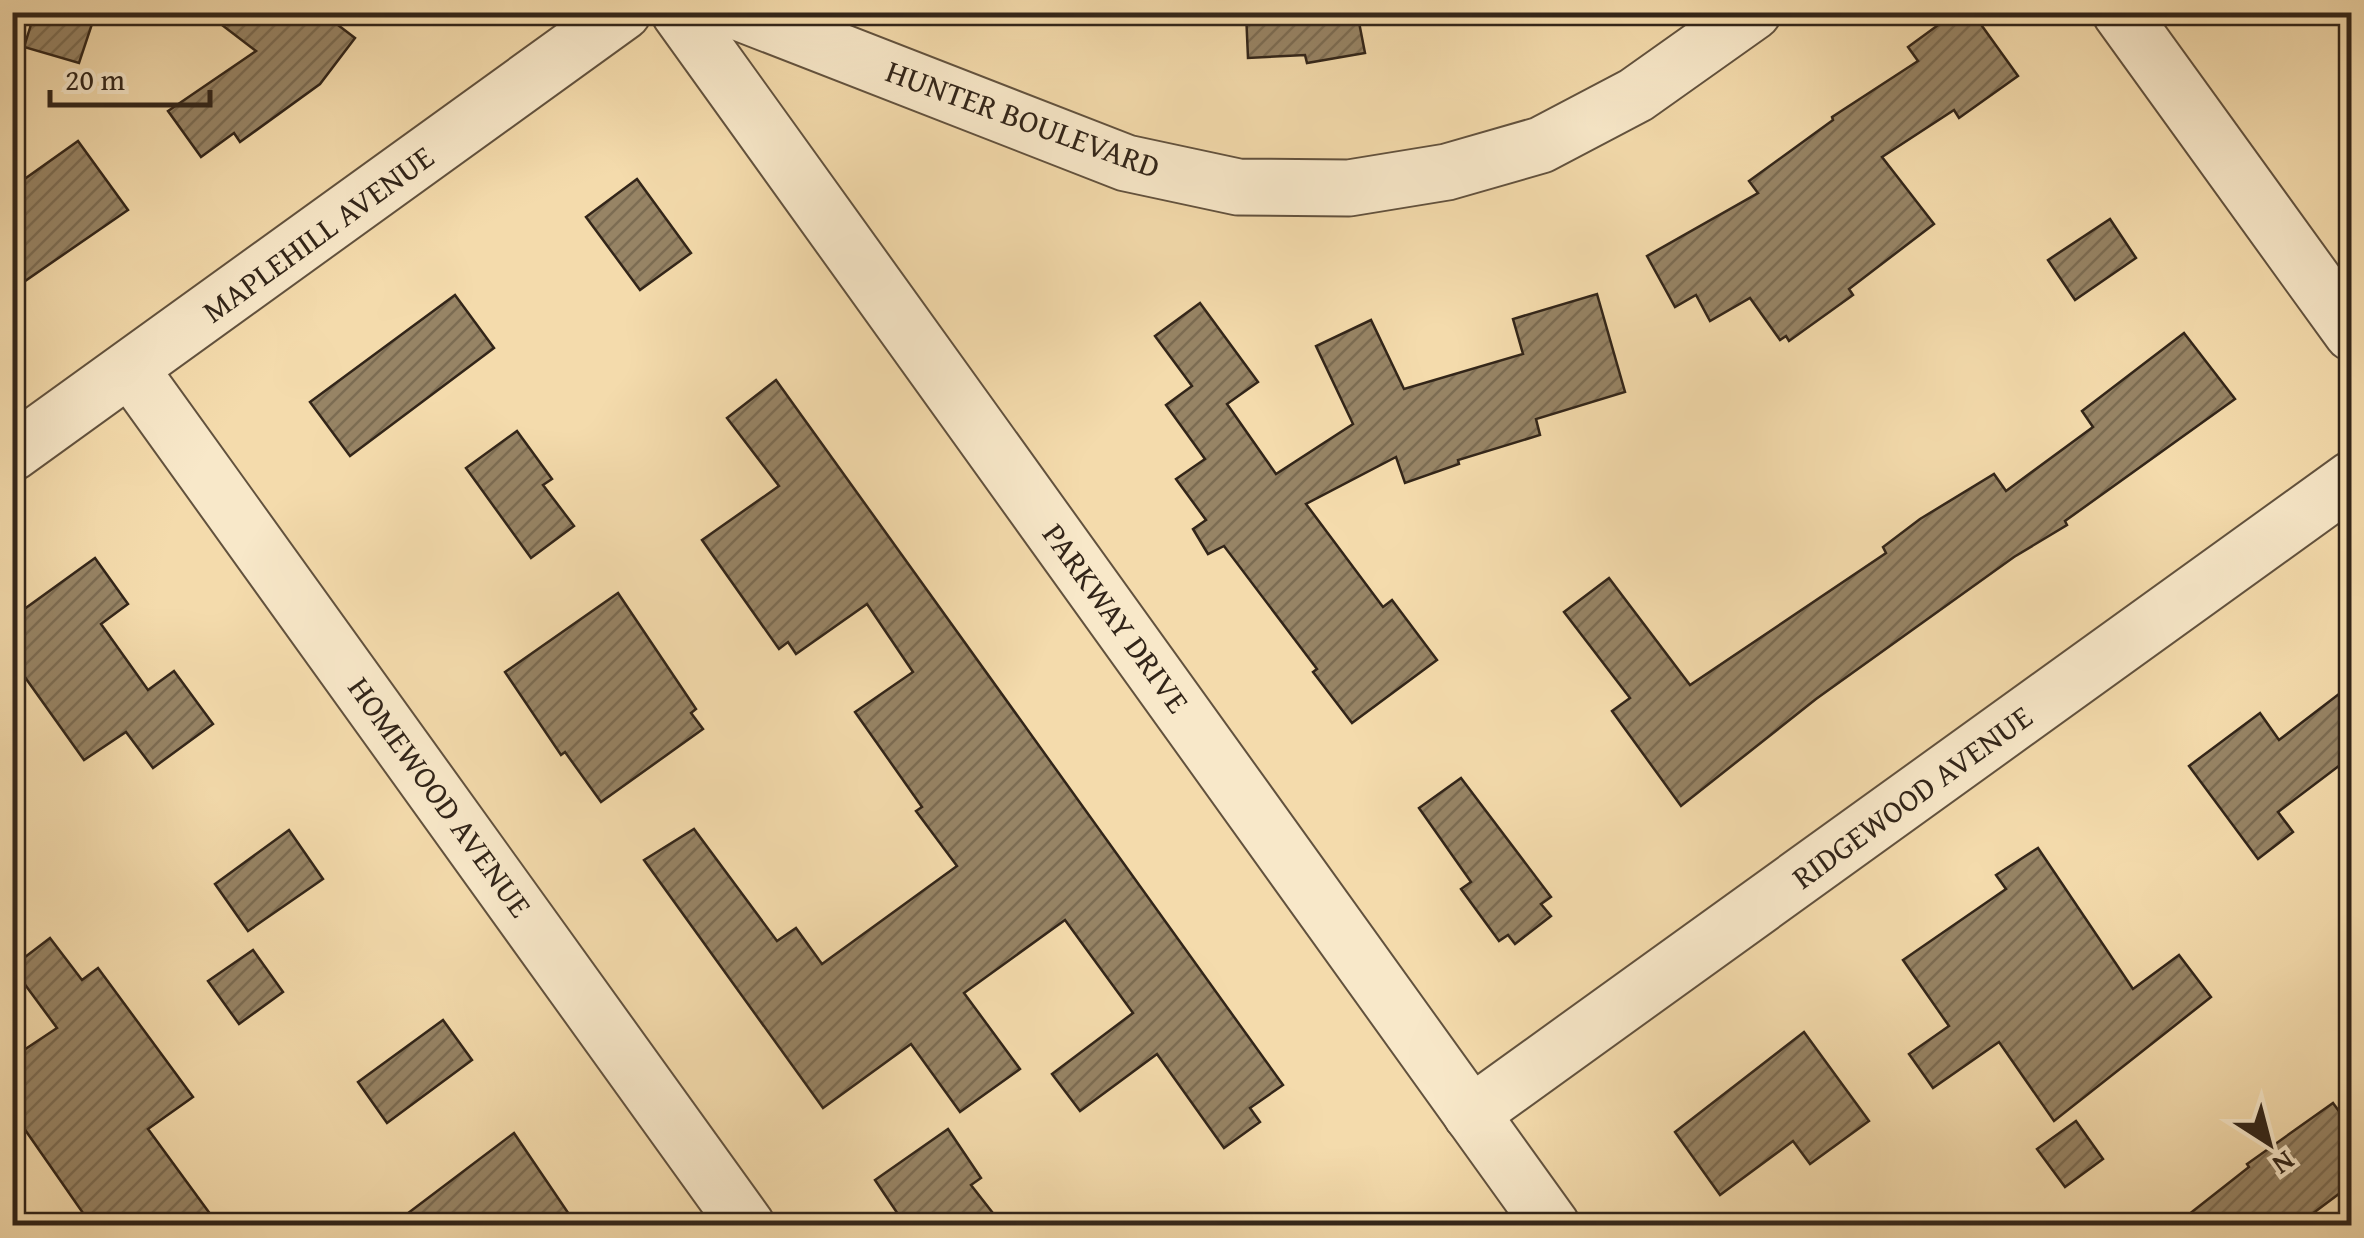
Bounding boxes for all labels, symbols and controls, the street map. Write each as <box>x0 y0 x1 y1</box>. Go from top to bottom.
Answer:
scale bar <box>50 45 210 107</box>
street label: HUNTER BOULEVARD <box>880 47 1167 190</box>
text: 20 m <box>65 57 125 101</box>
street label: MAPLEHILL AVENUE <box>192 133 443 334</box>
street label: PARKWAY DRIVE <box>1031 513 1201 722</box>
street label: HOMEWOOD AVENUE <box>337 667 544 927</box>
street label: RIDGEWOOD AVENUE <box>1782 693 2042 900</box>
north arrow <box>2219 1093 2319 1193</box>
text: N <box>2264 1142 2304 1186</box>

